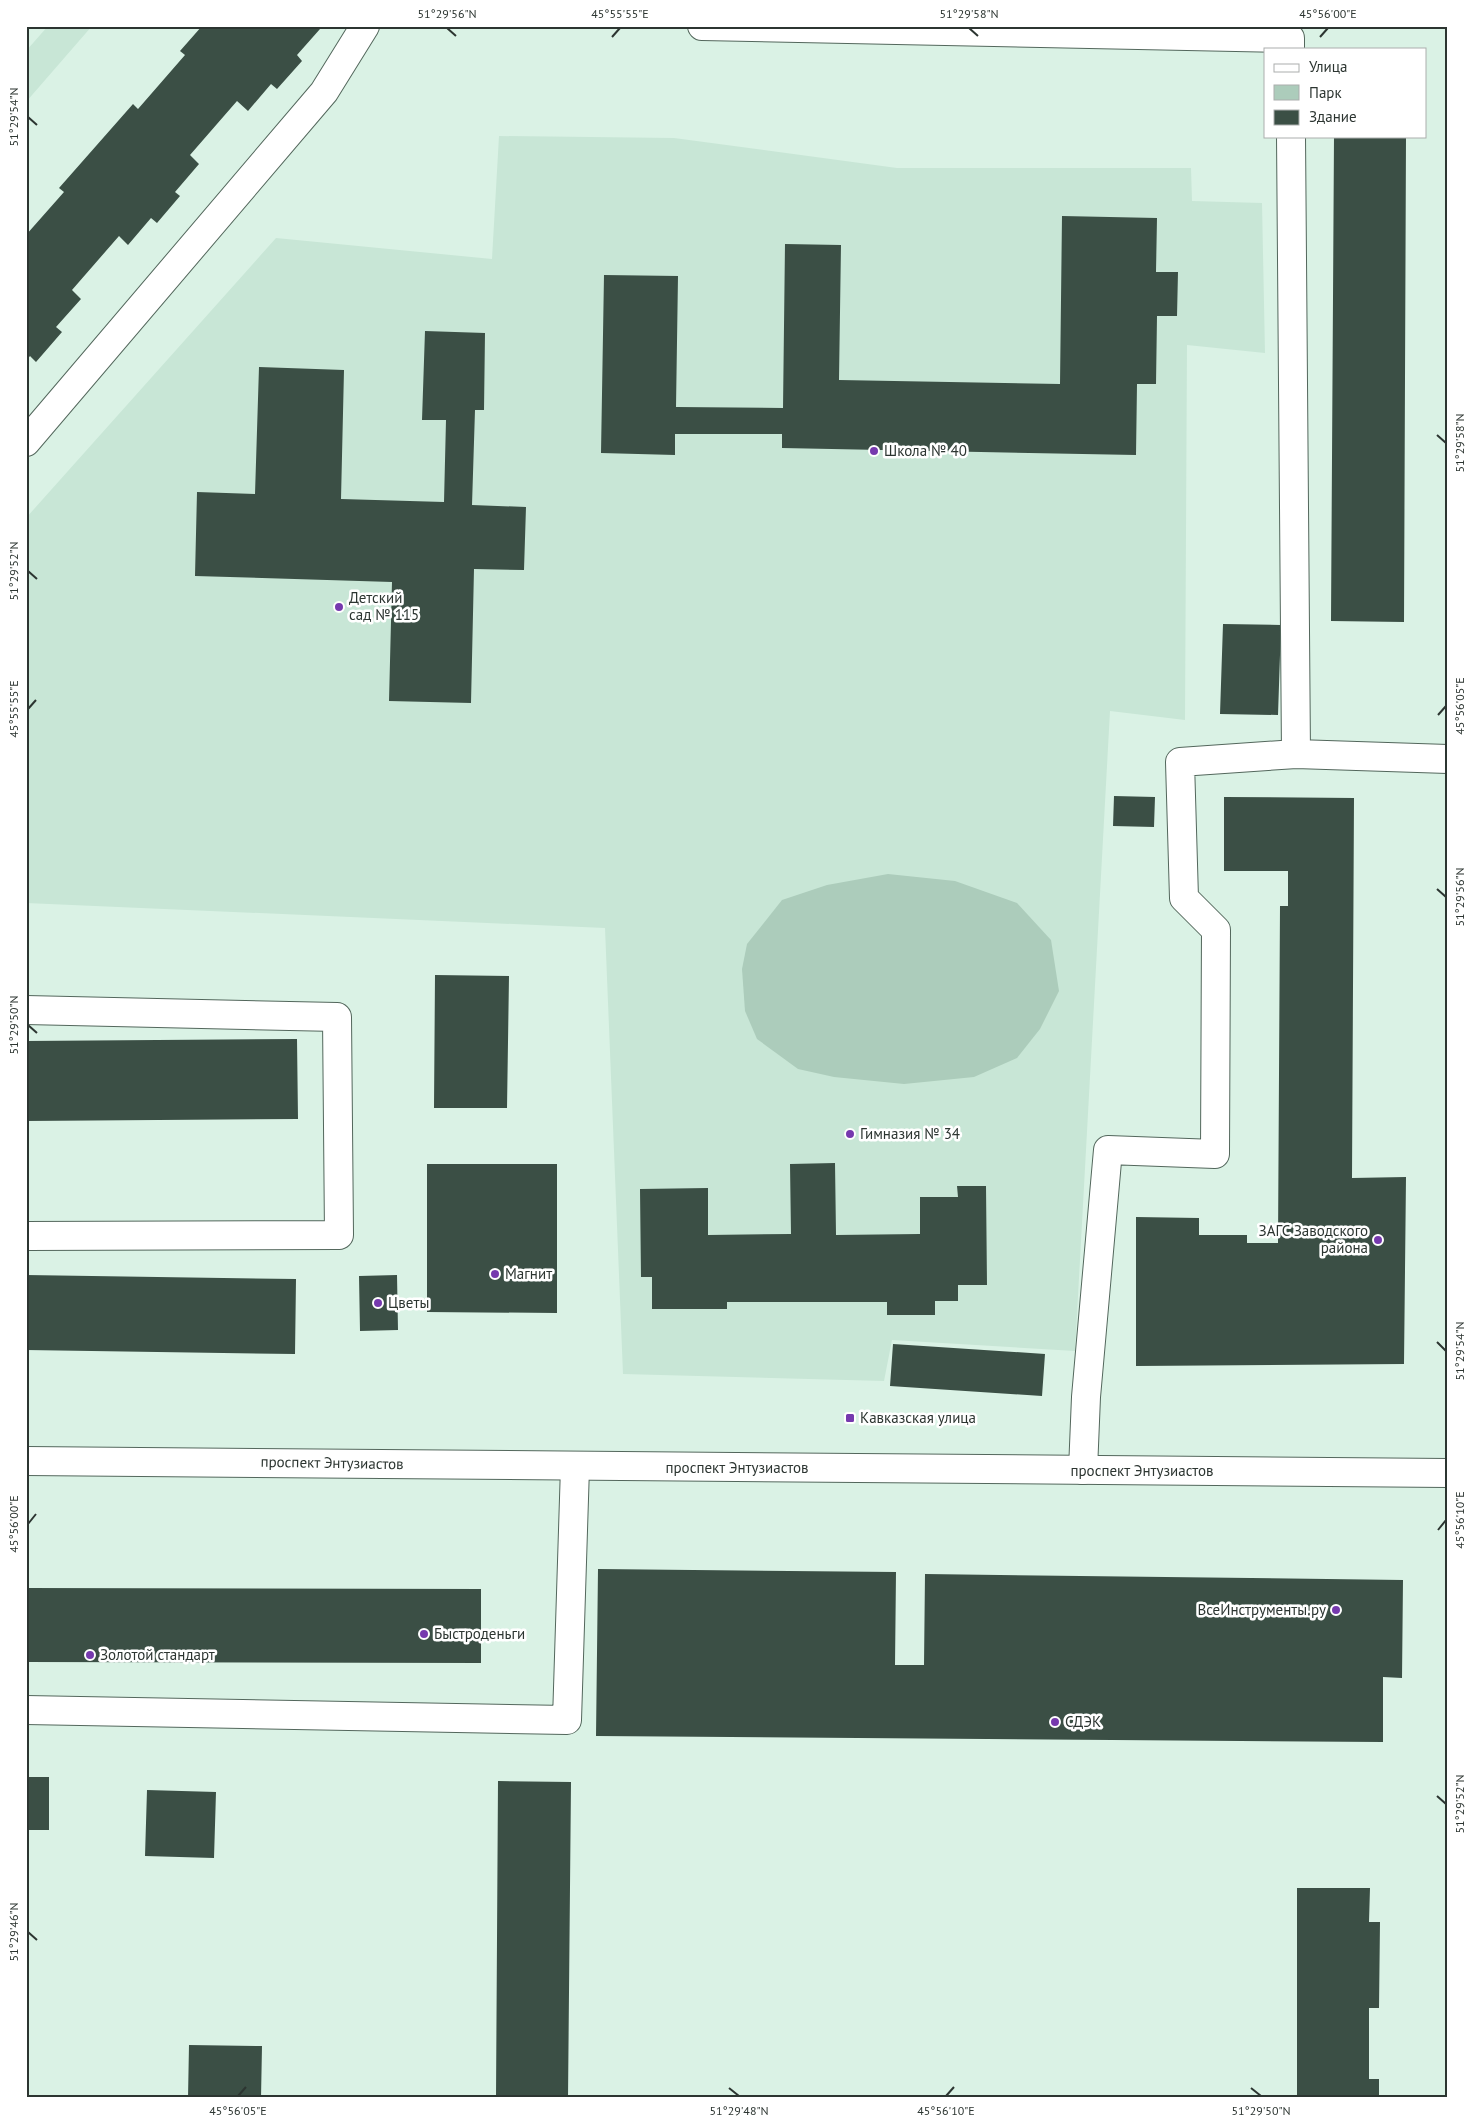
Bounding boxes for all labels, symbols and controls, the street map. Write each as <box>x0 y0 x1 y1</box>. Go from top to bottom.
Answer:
text: 51°29'56"N <box>417 6 477 21</box>
text: 45°55'55"E <box>591 6 649 21</box>
text: 51°29'58"N <box>939 6 999 21</box>
text: 45°56'00"E <box>1299 6 1357 21</box>
legend <box>1264 48 1426 138</box>
text: Улица <box>1309 57 1347 76</box>
text: Парк <box>1309 83 1342 102</box>
text: 51°29'54"N <box>6 87 21 147</box>
text: Здание <box>1309 107 1357 126</box>
text: 51°29'58"N <box>1452 413 1467 473</box>
place label: Школа № 40 <box>884 441 967 460</box>
marker: Школа № 40 <box>868 445 880 457</box>
text: 51°29'52"N <box>6 541 21 601</box>
place label: Детский сад № 115 <box>349 588 419 624</box>
marker: Детский сад № 115 <box>333 601 345 613</box>
text: 45°56'05"E <box>1452 677 1467 735</box>
text: 45°55'55"E <box>6 680 21 738</box>
text: 51°29'56"N <box>1452 867 1467 927</box>
text: 51°29'50"N <box>6 995 21 1055</box>
place label: Гимназия № 34 <box>860 1124 960 1143</box>
marker: Гимназия № 34 <box>844 1128 856 1140</box>
place label: ЗАГС Заводского района <box>1259 1221 1368 1257</box>
marker: ЗАГС Заводского района <box>1372 1234 1384 1246</box>
place label: Магнит <box>505 1264 552 1283</box>
marker: Магнит <box>489 1268 501 1280</box>
place label: Цветы <box>388 1293 429 1312</box>
marker: Цветы <box>372 1297 384 1309</box>
text: 51°29'54"N <box>1452 1321 1467 1381</box>
place label: Кавказская улица <box>860 1408 976 1427</box>
marker: Кавказская улица <box>844 1412 856 1424</box>
street label: проспект Энтузиастов <box>260 1452 404 1473</box>
street label: проспект Энтузиастов <box>665 1458 809 1477</box>
street label: проспект Энтузиастов <box>1070 1461 1214 1480</box>
text: 45°56'10"E <box>1452 1491 1467 1549</box>
text: 45°56'00"E <box>6 1495 21 1553</box>
place label: ВсеИнструменты.ру <box>1197 1600 1326 1619</box>
marker: ВсеИнструменты.ру <box>1330 1604 1342 1616</box>
place label: Быстроденьги <box>434 1624 525 1643</box>
marker: Быстроденьги <box>418 1628 430 1640</box>
place label: Золотой стандарт <box>100 1645 215 1664</box>
marker: Золотой стандарт <box>84 1649 96 1661</box>
place label: СДЭК <box>1065 1712 1101 1731</box>
marker: СДЭК <box>1049 1716 1061 1728</box>
text: 51°29'52"N <box>1452 1774 1467 1834</box>
text: 51°29'46"N <box>6 1902 21 1962</box>
text: 45°56'05"E <box>209 2103 267 2118</box>
text: 51°29'48"N <box>709 2103 769 2118</box>
text: 45°56'10"E <box>917 2103 975 2118</box>
text: 51°29'50"N <box>1231 2103 1291 2118</box>

